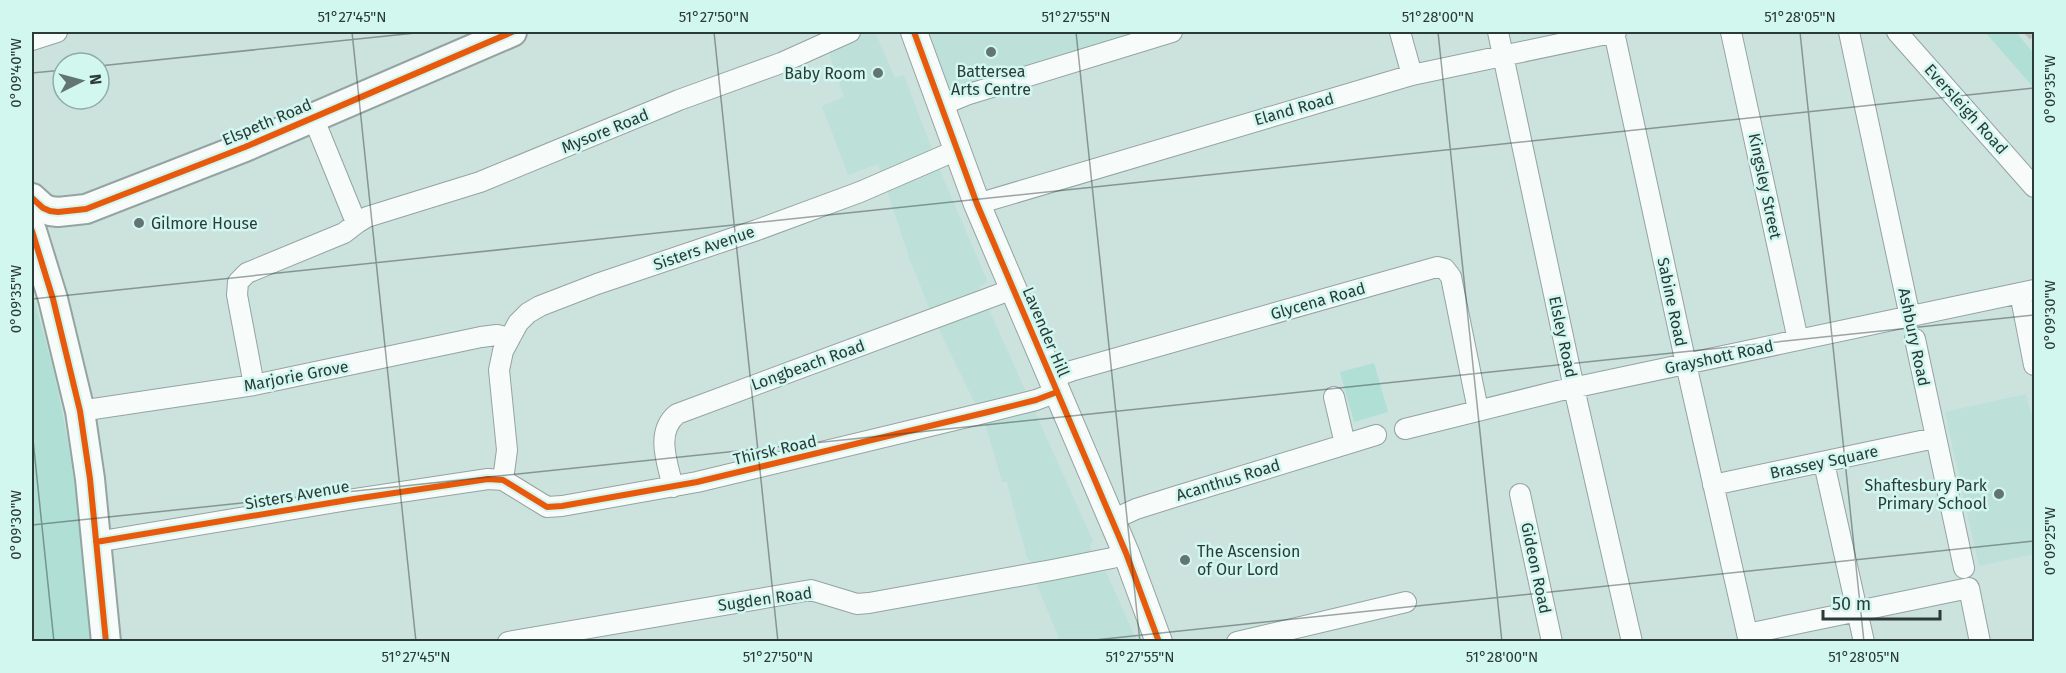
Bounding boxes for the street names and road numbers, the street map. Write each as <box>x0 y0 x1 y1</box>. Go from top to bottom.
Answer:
street label: Eversleigh Road <box>1921 60 2011 158</box>
street label: Eland Road <box>1252 89 1336 129</box>
street label: Elspeth Road <box>220 95 314 149</box>
street label: Mysore Road <box>559 105 651 157</box>
street label: Kingsley Street <box>1745 131 1786 241</box>
street label: Sisters Avenue <box>651 222 757 274</box>
street label: Sabine Road <box>1653 256 1691 348</box>
street label: Glycena Road <box>1268 278 1368 324</box>
street label: Lavender Hill <box>1019 284 1074 380</box>
street label: Ashbury Road <box>1894 286 1934 388</box>
street label: Elsley Road <box>1545 294 1581 380</box>
street label: Longbeach Road <box>749 336 867 394</box>
street label: Grayshott Road <box>1663 336 1775 378</box>
street label: Marjorie Grove <box>242 357 350 395</box>
street label: Thirsk Road <box>731 431 819 469</box>
street label: Brassey Square <box>1768 441 1880 483</box>
street label: Acanthus Road <box>1174 455 1282 505</box>
street label: Sisters Avenue <box>243 476 351 514</box>
street label: Gideon Road <box>1517 521 1555 615</box>
street label: Sugden Road <box>717 583 813 615</box>

